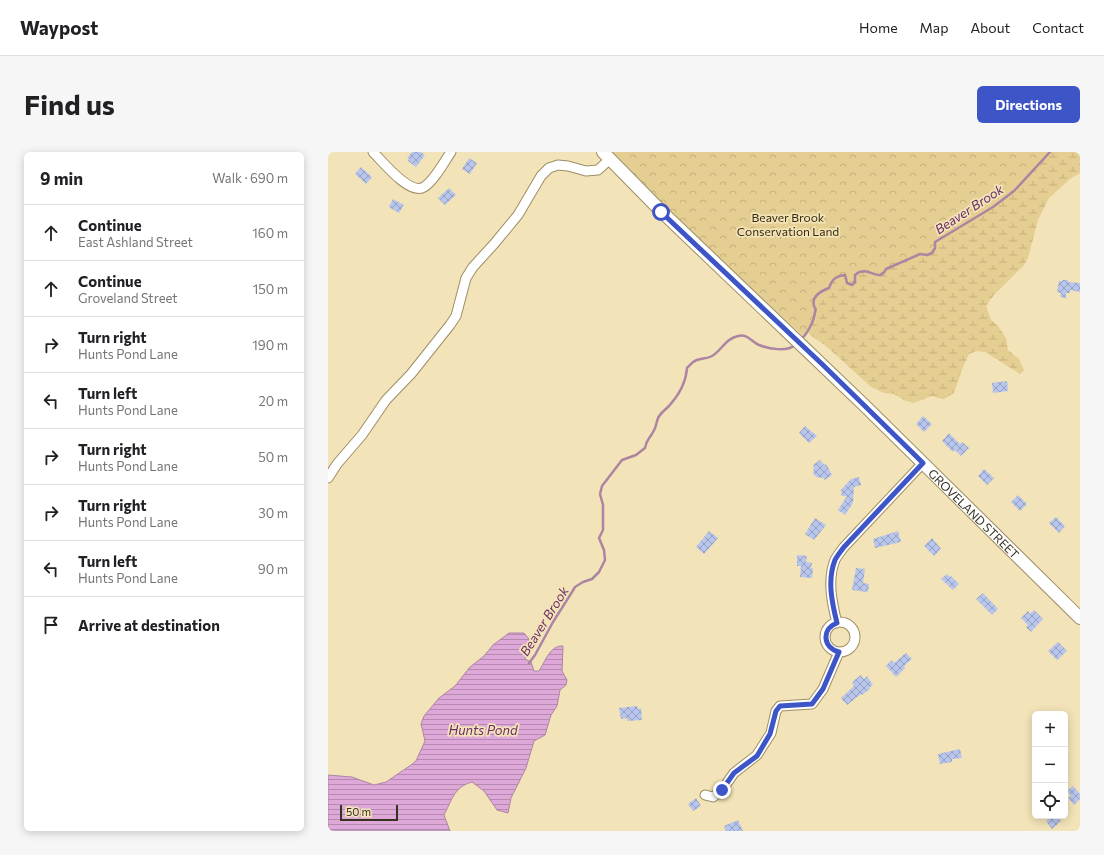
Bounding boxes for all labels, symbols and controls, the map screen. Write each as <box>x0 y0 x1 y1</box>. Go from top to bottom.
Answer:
text: Waypost <box>20 16 98 39</box>
text: Home <box>859 19 898 36</box>
text: Map <box>920 19 948 36</box>
text: About <box>970 19 1010 36</box>
text: Contact <box>1032 19 1084 36</box>
button: Directions <box>977 86 1080 123</box>
text: Find us <box>24 87 115 121</box>
text: 9 min <box>40 168 83 189</box>
text: Walk · 690 m <box>212 170 288 186</box>
water label: Beaver Brook <box>932 180 1007 237</box>
route start <box>652 203 670 221</box>
park label: Beaver Brook Conservation Land <box>737 210 839 238</box>
text: Continue <box>78 216 142 234</box>
icon: ahead <box>40 222 62 244</box>
text: 160 m <box>252 225 288 241</box>
text: East Ashland Street <box>78 234 193 250</box>
text: Continue <box>78 272 142 290</box>
icon: ahead <box>40 278 62 300</box>
text: 150 m <box>253 281 288 297</box>
text: Groveland Street <box>78 290 178 306</box>
text: Turn right <box>78 328 147 346</box>
icon: right <box>40 334 62 356</box>
text: 190 m <box>252 337 288 353</box>
text: Hunts Pond Lane <box>78 346 178 362</box>
text: Turn left <box>78 384 137 402</box>
icon: left <box>40 390 62 412</box>
text: 20 m <box>259 393 288 409</box>
text: Hunts Pond Lane <box>78 402 178 418</box>
text: Turn right <box>78 440 147 458</box>
icon: right <box>40 446 62 468</box>
text: 50 m <box>258 449 288 465</box>
text: Hunts Pond Lane <box>78 458 178 474</box>
street label: GROVELAND STREET <box>926 466 1022 561</box>
text: Turn right <box>78 496 147 514</box>
icon: right <box>40 502 62 524</box>
text: 30 m <box>258 505 288 521</box>
text: Hunts Pond Lane <box>78 514 178 530</box>
text: Turn left <box>78 552 137 570</box>
icon: left <box>40 558 62 580</box>
text: 90 m <box>258 561 288 577</box>
text: Hunts Pond Lane <box>78 570 178 586</box>
water label: Beaver Brook <box>516 583 572 659</box>
icon: arrive <box>40 614 62 636</box>
text: Arrive at destination <box>78 616 220 634</box>
map controls <box>1032 711 1068 819</box>
button: + <box>1032 711 1068 747</box>
water label: Hunts Pond <box>449 722 518 738</box>
button: − <box>1032 747 1068 783</box>
route end <box>713 781 731 799</box>
button: locate <box>1032 783 1068 819</box>
scale bar <box>340 803 398 822</box>
text: 50 m <box>346 805 371 818</box>

